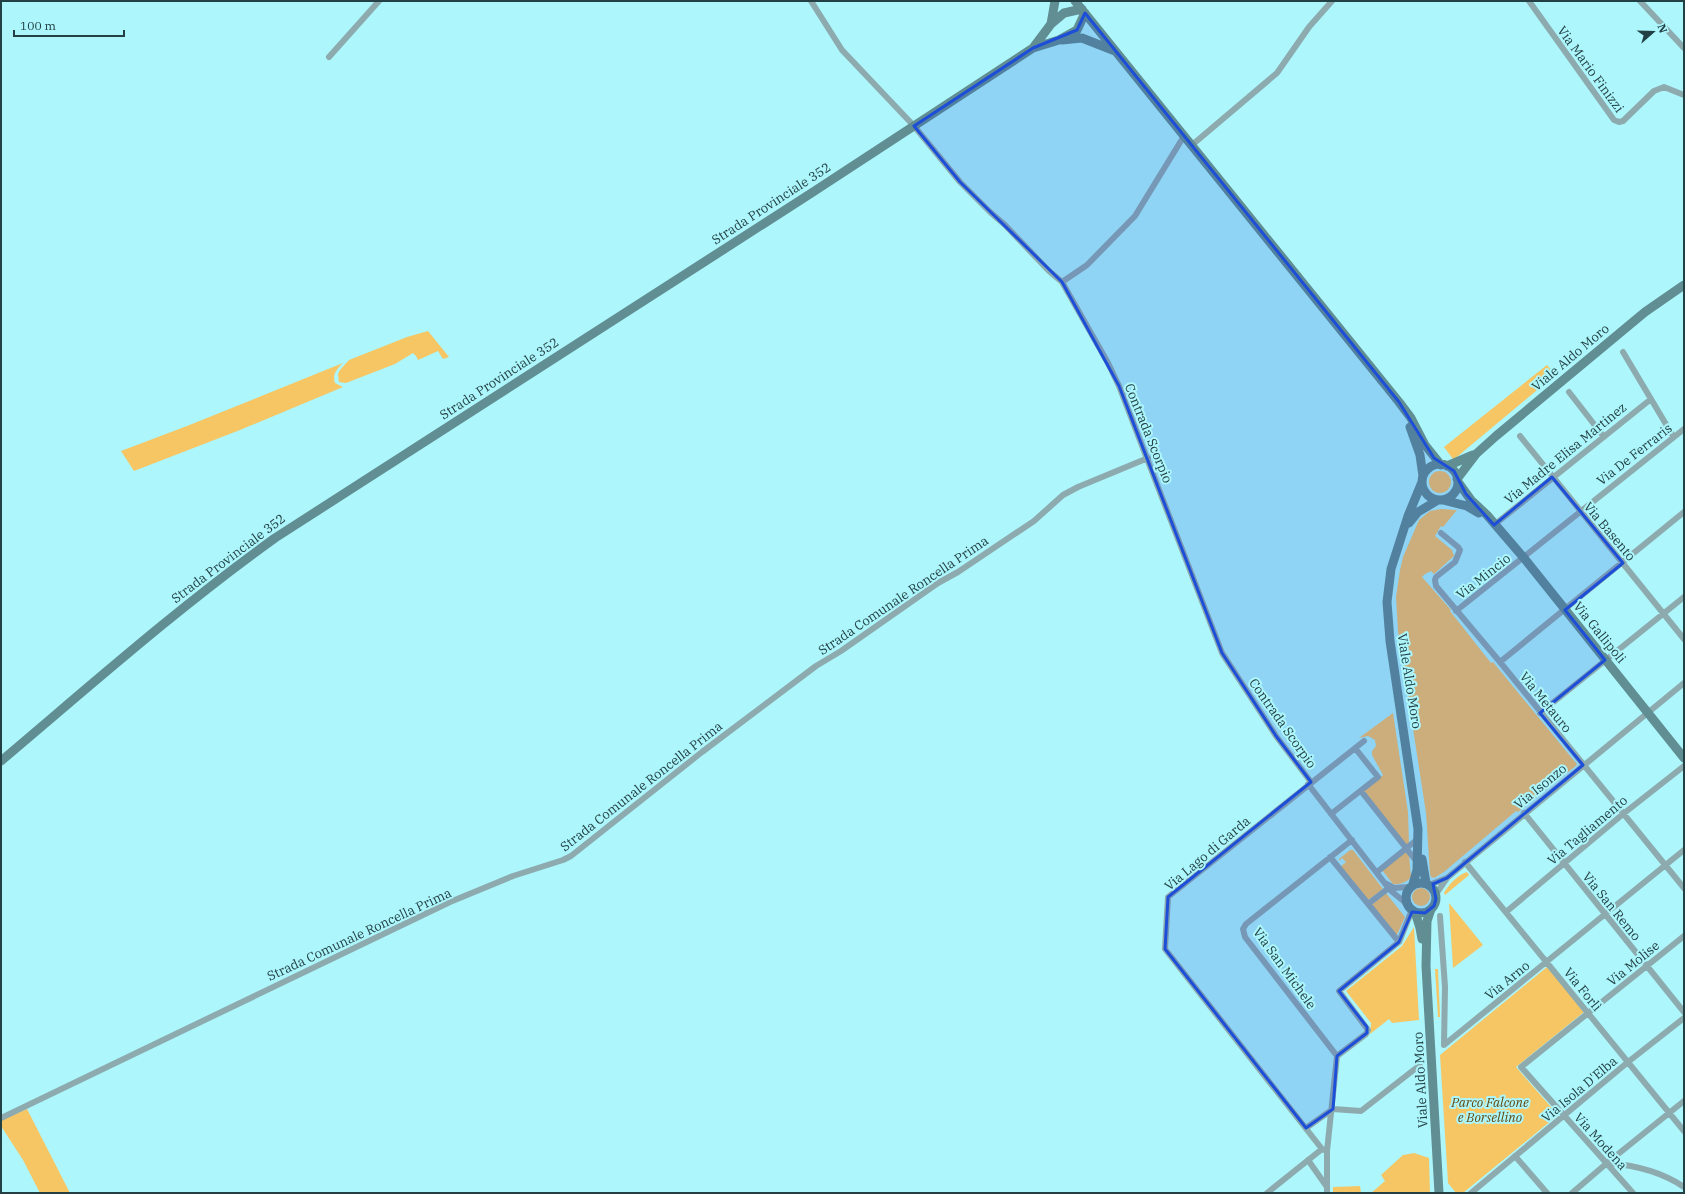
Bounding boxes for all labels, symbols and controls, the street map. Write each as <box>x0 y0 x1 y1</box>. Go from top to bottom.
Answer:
scale bar <box>14 12 124 38</box>
north arrow <box>1633 12 1673 52</box>
text: 100 m <box>20 18 56 33</box>
text: N <box>1654 22 1671 35</box>
street label: Via Mario Finizzi <box>1553 23 1628 116</box>
street label: Strada Provinciale 352 <box>709 159 834 248</box>
street label: Viale Aldo Moro <box>1528 320 1613 395</box>
street label: Strada Provinciale 352 <box>437 334 562 423</box>
street label: Contrada Scorpio <box>1121 381 1176 486</box>
street label: Via Madre Elisa Martinez <box>1501 399 1630 508</box>
street label: Via De Ferraris <box>1593 420 1675 489</box>
street label: Via Basento <box>1580 498 1639 564</box>
street label: Strada Provinciale 352 <box>168 510 289 607</box>
street label: Strada Comunale Roncella Prima <box>815 532 992 659</box>
street label: Via Mincio <box>1453 550 1514 603</box>
street label: Via Gallipoli <box>1570 598 1630 667</box>
street label: Viale Aldo Moro <box>1394 632 1425 730</box>
street label: Via Metauro <box>1516 668 1575 736</box>
street label: Contrada Scorpio <box>1245 675 1320 772</box>
street label: Strada Comunale Roncella Prima <box>557 718 726 855</box>
street label: Via Isonzo <box>1511 760 1570 813</box>
street label: Via Tagliamento <box>1544 792 1631 869</box>
street label: Via Lago di Garda <box>1161 812 1254 894</box>
street label: Via San Remo <box>1579 868 1645 944</box>
street label: Strada Comunale Roncella Prima <box>264 884 454 985</box>
street label: Via San Michele <box>1249 924 1320 1012</box>
street label: Via Molise <box>1604 937 1663 990</box>
street label: Via Arno <box>1481 957 1533 1004</box>
street label: Via Forlì <box>1560 964 1605 1015</box>
street label: Viale Aldo Moro <box>1409 1032 1432 1128</box>
street label: Via Isola D'Elba <box>1538 1053 1621 1126</box>
park label: Parco Falcone e Borsellino <box>1450 1094 1529 1126</box>
street label: Via Modena <box>1570 1109 1631 1174</box>

